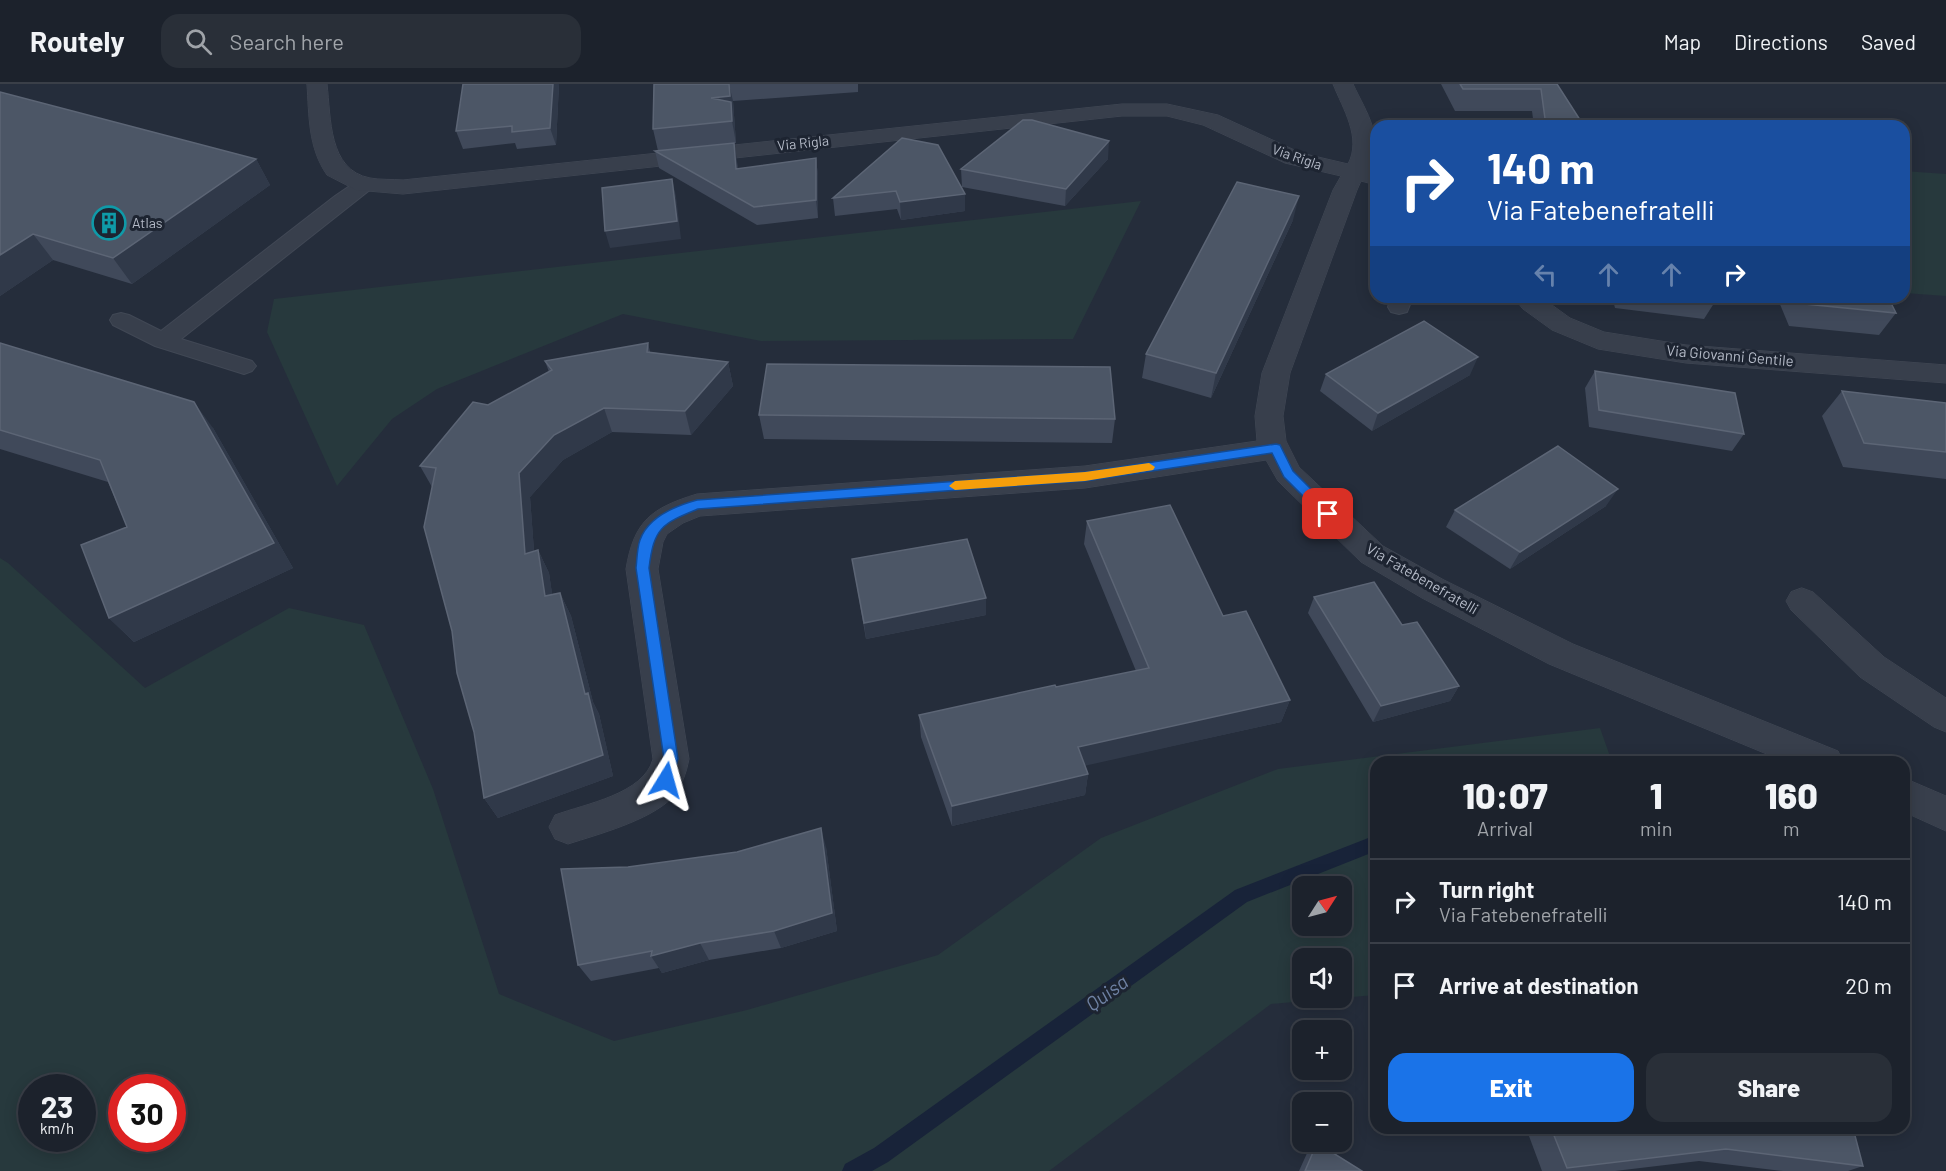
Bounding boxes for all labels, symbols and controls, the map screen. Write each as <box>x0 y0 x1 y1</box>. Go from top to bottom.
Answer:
search box <box>161 14 581 68</box>
text: Routely <box>30 24 125 58</box>
icon: search <box>182 25 215 58</box>
text: Search here <box>230 28 344 54</box>
text: Map <box>1664 29 1701 54</box>
text: Directions <box>1734 29 1828 54</box>
text: Saved <box>1861 29 1916 54</box>
street label: Via Rigla <box>776 131 830 154</box>
street label: Via Rigla <box>1270 140 1324 173</box>
text: 140 m <box>1487 142 1595 192</box>
icon: right <box>1388 144 1466 222</box>
text: Via Fatebenefratelli <box>1487 193 1715 225</box>
building icon: Atlas <box>91 205 127 241</box>
place label: Atlas <box>132 214 163 231</box>
icon: left <box>1529 258 1562 291</box>
icon: ahead <box>1592 258 1625 291</box>
icon: ahead <box>1655 258 1688 291</box>
icon: right <box>1718 258 1751 291</box>
street label: Via Giovanni Gentile <box>1666 340 1795 370</box>
pin <box>1302 488 1353 539</box>
icon: arrive <box>1311 497 1344 530</box>
street label: Via Fatebenefratelli <box>1363 539 1482 618</box>
position arrow <box>634 748 698 812</box>
text: 10:07 <box>1462 773 1548 816</box>
text: 1 <box>1650 773 1663 816</box>
text: 160 <box>1765 773 1818 816</box>
text: Arrival <box>1477 816 1533 840</box>
text: min <box>1640 816 1672 840</box>
text: m <box>1783 816 1799 840</box>
north arrow <box>1292 876 1352 936</box>
map controls <box>1292 876 1352 1152</box>
text: Turn right <box>1439 876 1534 902</box>
icon: right <box>1388 885 1421 918</box>
text: 140 m <box>1837 888 1892 914</box>
text: Via Fatebenefratelli <box>1439 902 1608 926</box>
button: sound <box>1292 948 1352 1008</box>
water label: Quisa <box>1081 969 1132 1016</box>
icon: arrive <box>1388 969 1421 1002</box>
text: Arrive at destination <box>1439 972 1638 998</box>
text: 20 m <box>1845 972 1892 998</box>
button: + <box>1292 1020 1352 1080</box>
button: Exit <box>1388 1053 1634 1122</box>
button: Share <box>1646 1053 1892 1122</box>
speed limit sign: 30 <box>108 1074 186 1152</box>
text: 23 <box>41 1088 73 1124</box>
button: − <box>1292 1092 1352 1152</box>
text: km/h <box>40 1119 74 1137</box>

